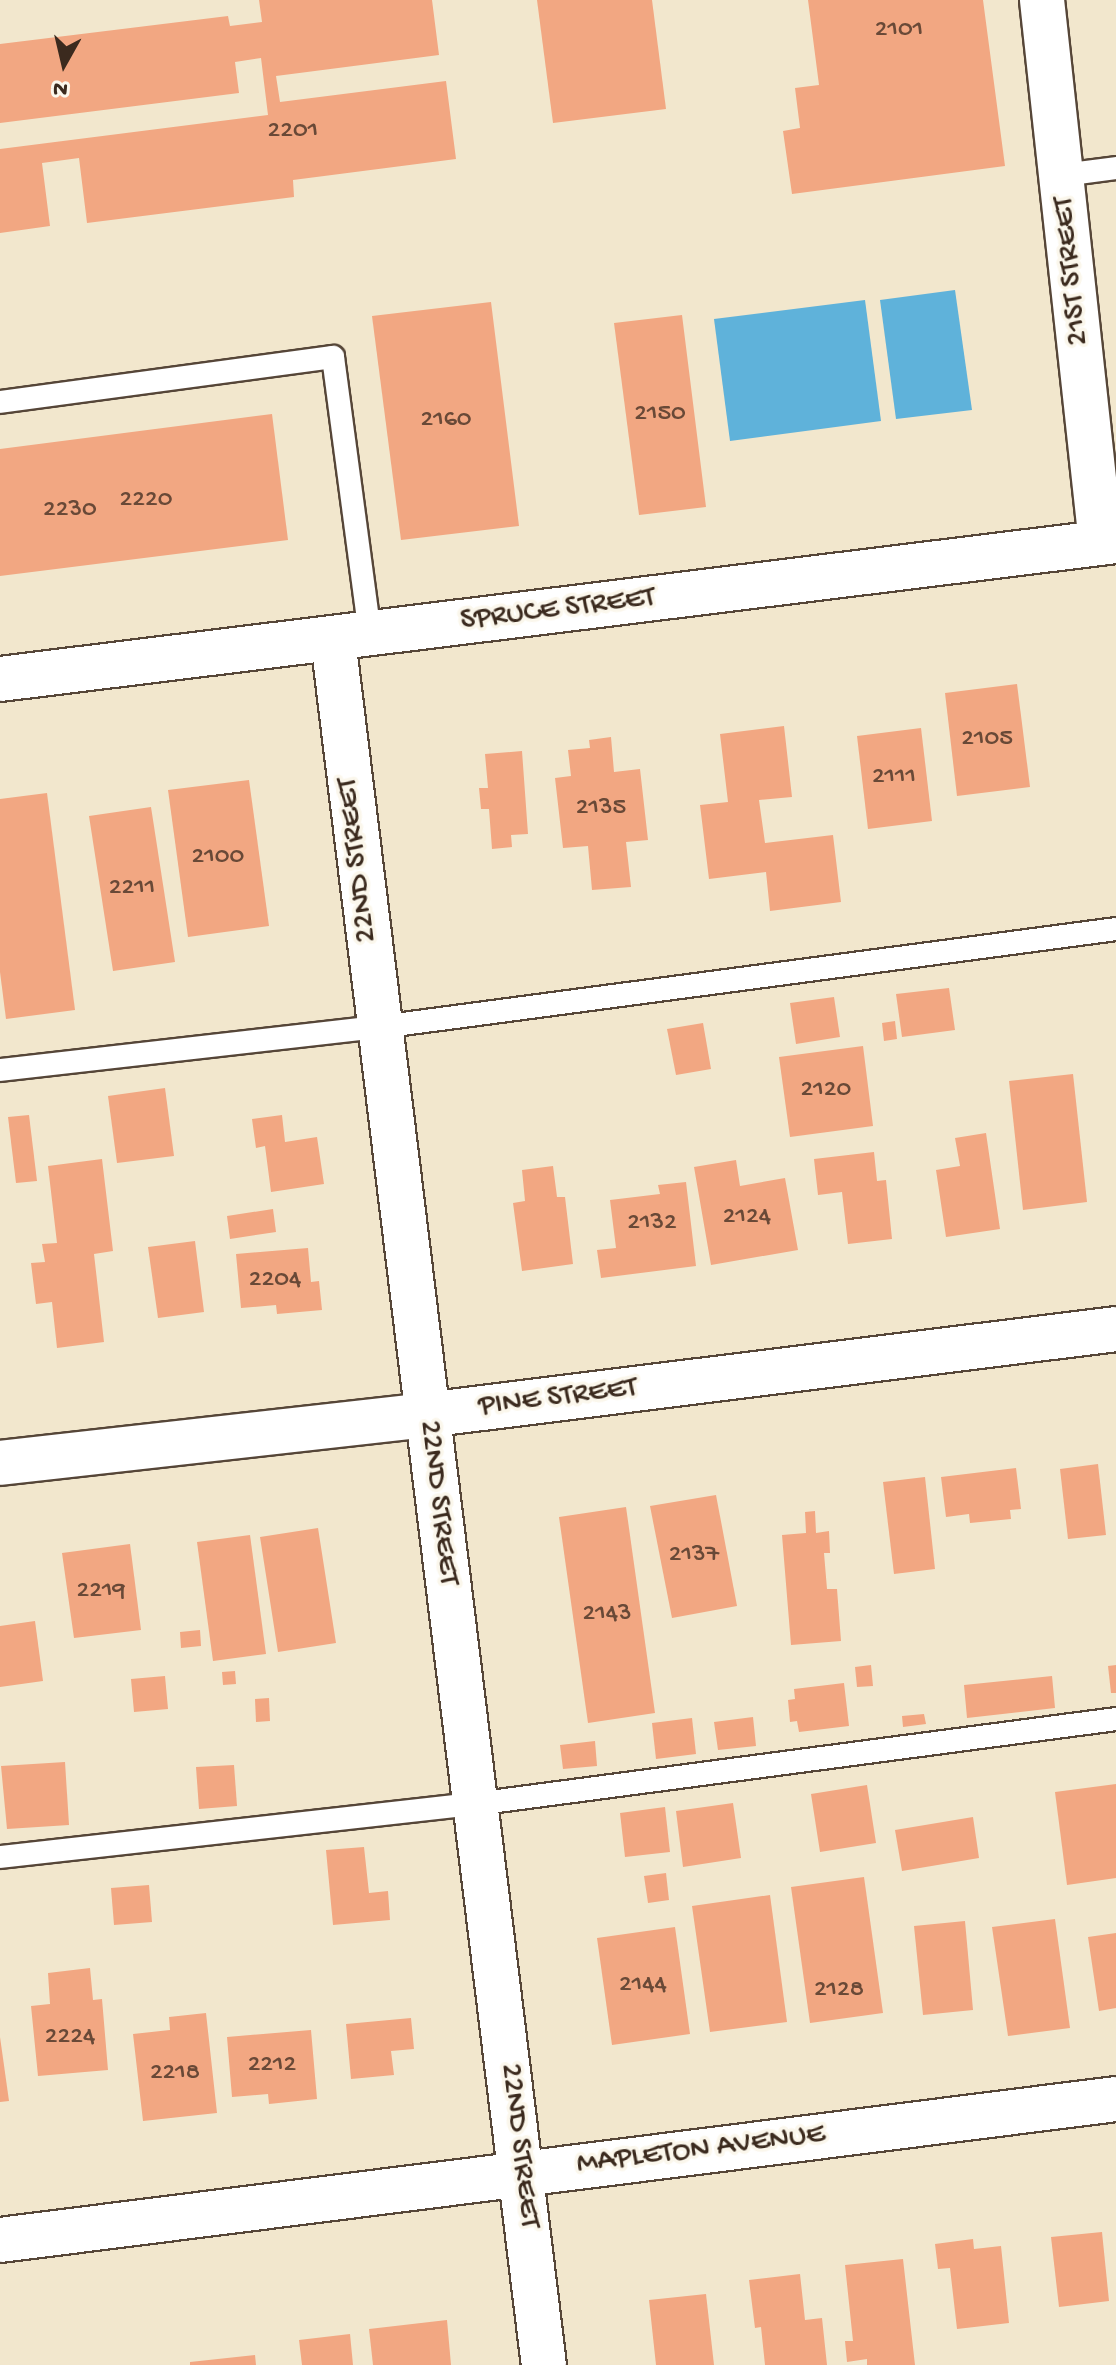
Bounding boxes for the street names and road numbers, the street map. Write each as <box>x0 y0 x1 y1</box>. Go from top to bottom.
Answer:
street label: 21ST STREET <box>1047 195 1099 347</box>
street label: SPRUCE STREET <box>459 581 657 641</box>
street label: 22ND STREET <box>331 776 387 944</box>
street label: PINE STREET <box>477 1371 639 1427</box>
street label: 22ND STREET <box>409 1419 465 1587</box>
street label: 22ND STREET <box>490 2062 546 2230</box>
street label: MAPLETON AVENUE <box>575 2118 827 2184</box>

